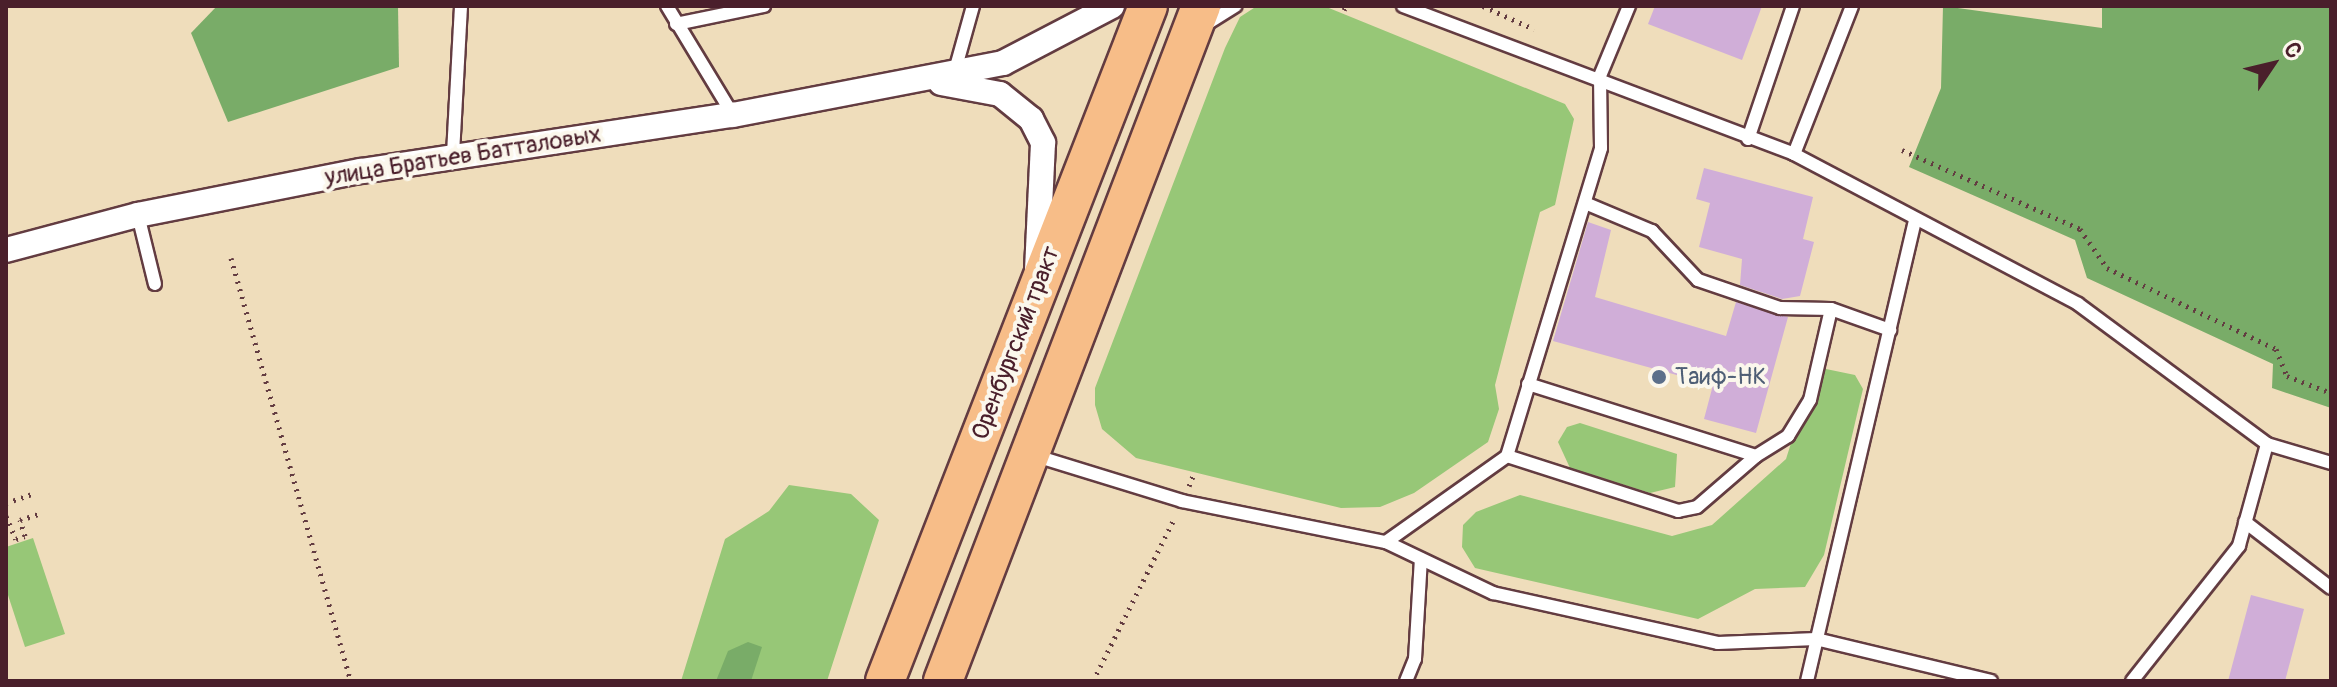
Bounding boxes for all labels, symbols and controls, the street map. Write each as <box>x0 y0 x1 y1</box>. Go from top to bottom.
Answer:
north arrow <box>2233 24 2313 104</box>
text: С <box>2277 37 2308 64</box>
street label: улица Братьев Батталовых <box>323 120 603 192</box>
street label: Оренбургский тракт <box>966 242 1066 444</box>
place label: Таиф-НК <box>1675 363 1766 391</box>
marker: Таиф-НК <box>1650 368 1668 386</box>

